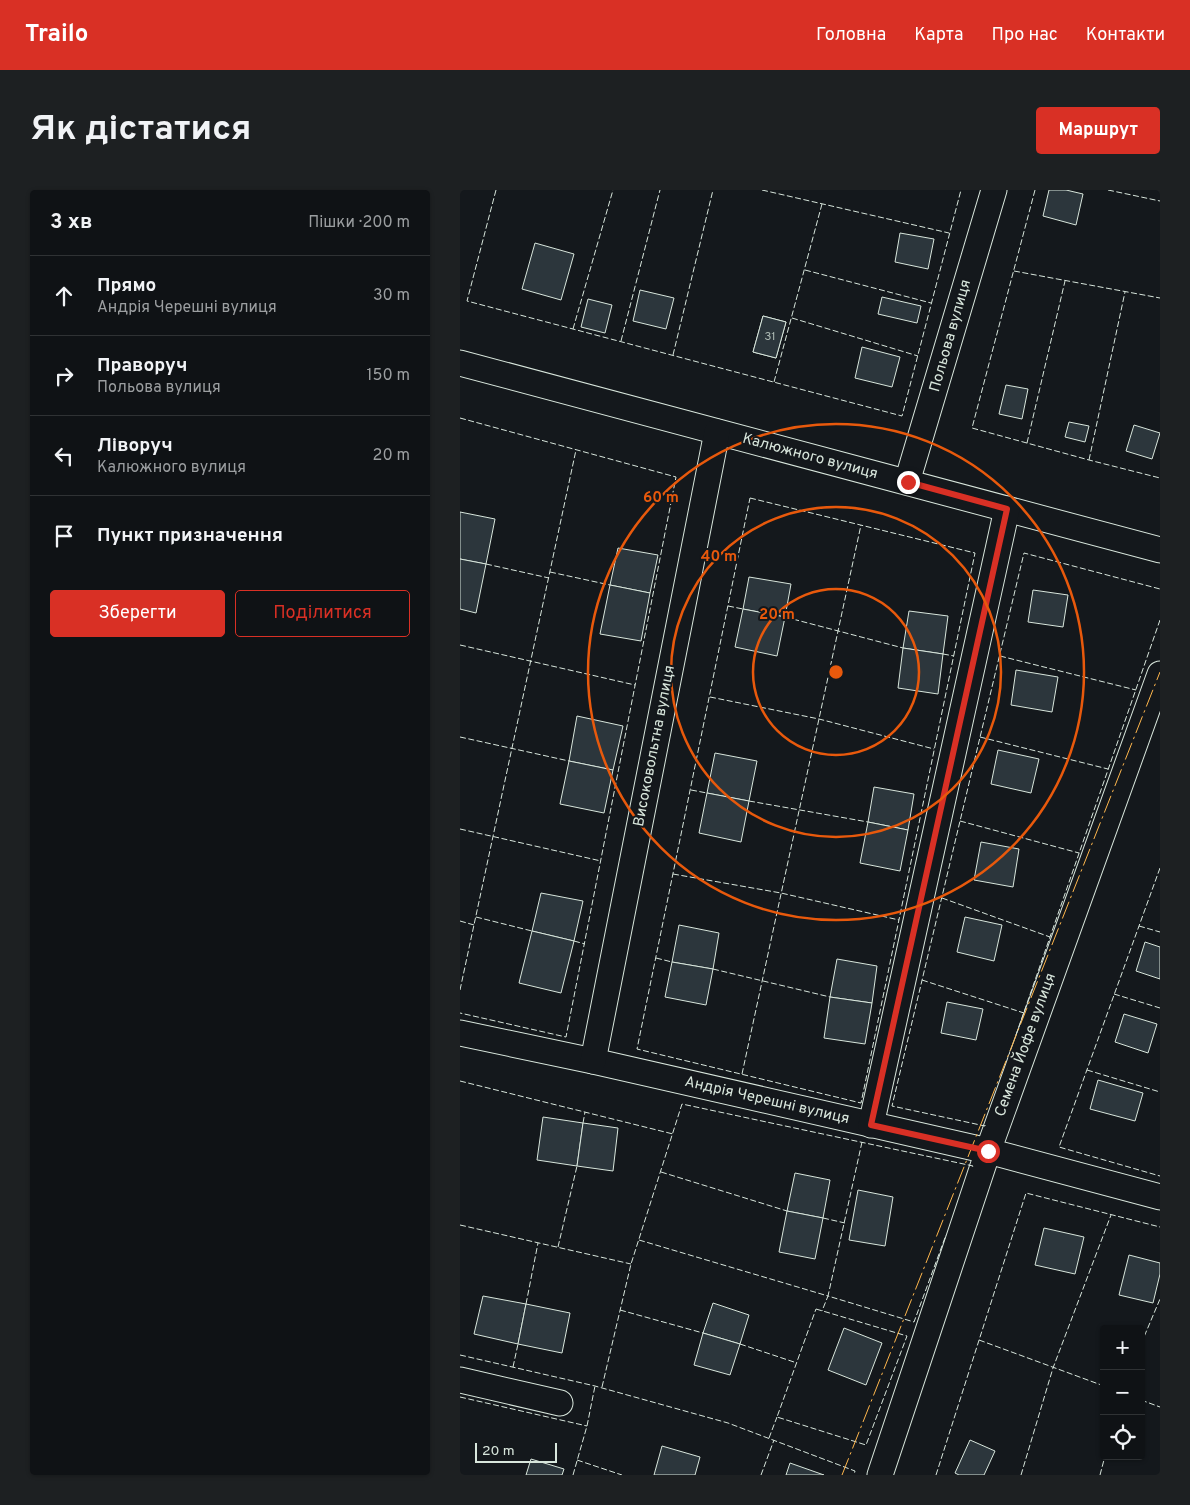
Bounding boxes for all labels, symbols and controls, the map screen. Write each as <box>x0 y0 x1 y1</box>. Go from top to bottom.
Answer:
text: Trailo <box>25 20 88 50</box>
text: Головна <box>816 24 886 47</box>
text: Карта <box>914 24 964 47</box>
text: Про нас <box>992 24 1058 47</box>
text: Контакти <box>1086 24 1165 47</box>
button: Маршрут <box>1036 107 1160 154</box>
text: Як дістатися <box>30 108 251 152</box>
text: 3 хв <box>50 209 92 236</box>
text: Пішки · 200 m <box>308 213 410 233</box>
text: Прямо <box>97 274 156 298</box>
street label: Польова вулиця <box>926 278 976 394</box>
icon: ahead <box>50 282 78 310</box>
text: 30 m <box>373 286 410 306</box>
text: Андрія Черешні вулиця <box>97 298 277 318</box>
house number: 31 <box>764 329 776 345</box>
text: Праворуч <box>97 354 188 378</box>
icon: right <box>50 362 78 390</box>
text: 150 m <box>367 366 410 386</box>
text: Польова вулиця <box>97 378 221 398</box>
street label: Калюжного вулиця <box>740 430 880 484</box>
text: Ліворуч <box>97 434 173 458</box>
icon: left <box>50 442 78 470</box>
text: 20 m <box>373 446 410 466</box>
text: Калюжного вулиця <box>97 458 246 478</box>
route end <box>897 471 920 494</box>
text: 60 m <box>643 489 679 508</box>
icon: arrive <box>50 522 78 550</box>
text: Пункт призначення <box>97 524 283 548</box>
text: 40 m <box>701 548 737 567</box>
button: Зберегти <box>50 590 225 637</box>
button: Поділитися <box>235 590 410 637</box>
text: 20 m <box>759 606 795 625</box>
centre of rings <box>827 663 845 681</box>
street label: Високовольтна вулиця <box>630 664 680 828</box>
street label: Семена Йофе вулиця <box>989 970 1061 1119</box>
street label: Андрія Черешні вулиця <box>683 1073 851 1129</box>
route start <box>977 1140 1000 1163</box>
map controls <box>1100 1325 1145 1460</box>
button: + <box>1100 1325 1145 1370</box>
button: − <box>1100 1370 1145 1415</box>
button: locate <box>1100 1415 1145 1460</box>
scale bar <box>475 1440 558 1463</box>
text: 20 m <box>482 1443 515 1460</box>

